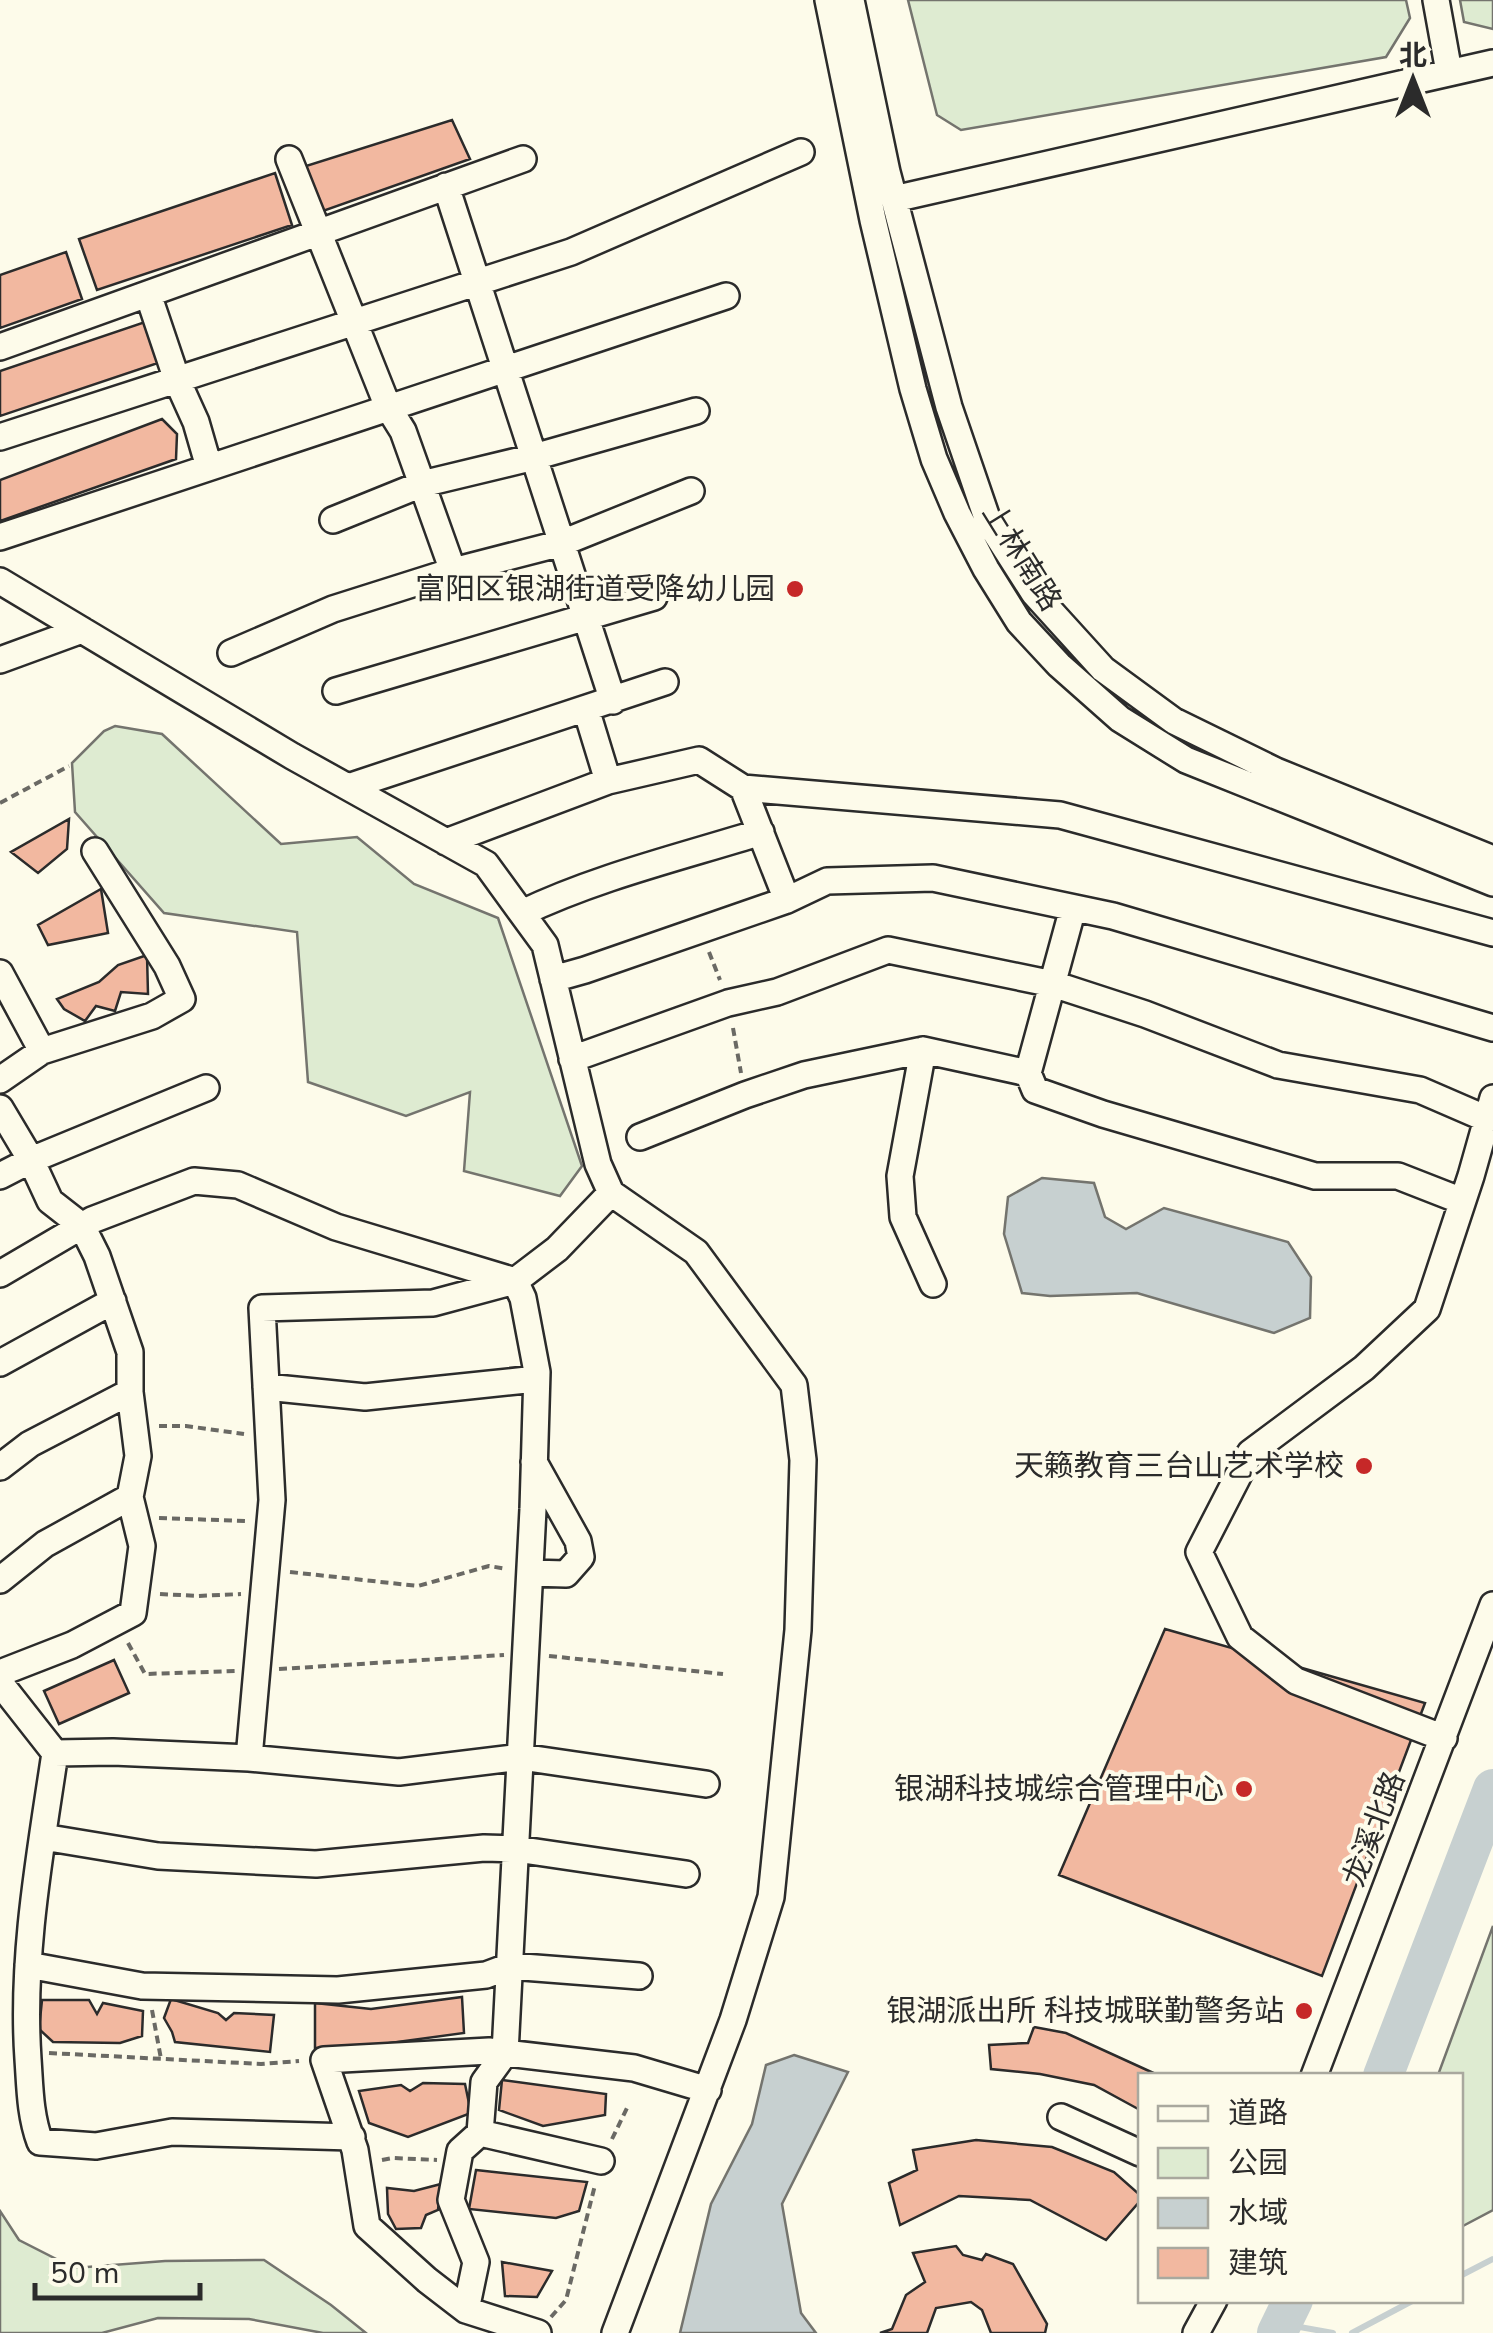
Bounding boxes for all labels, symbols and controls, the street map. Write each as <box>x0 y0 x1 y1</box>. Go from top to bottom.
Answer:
north arrow <box>1363 30 1463 130</box>
text: 北 <box>1399 37 1427 75</box>
street label: 上林南路 <box>972 496 1071 619</box>
place label: 富阳区银湖街道受降幼儿园 <box>415 569 775 610</box>
marker: 富阳区银湖街道受降幼儿园 <box>784 578 806 600</box>
place label: 天籁教育三台山艺术学校 <box>1014 1446 1344 1487</box>
marker: 天籁教育三台山艺术学校 <box>1353 1455 1375 1477</box>
street label: 龙溪北路 <box>1334 1766 1415 1893</box>
place label: 银湖科技城综合管理中心 <box>894 1769 1224 1810</box>
marker: 银湖科技城综合管理中心 <box>1233 1778 1255 1800</box>
place label: 银湖派出所 科技城联勤警务站 <box>886 1991 1284 2032</box>
marker: 银湖派出所 科技城联勤警务站 <box>1293 2000 1315 2022</box>
legend <box>1138 2073 1463 2303</box>
text: 道路 <box>1228 2093 1288 2134</box>
text: 公园 <box>1228 2143 1288 2184</box>
text: 水域 <box>1228 2193 1288 2234</box>
scale bar <box>35 2238 200 2300</box>
text: 建筑 <box>1228 2243 1288 2284</box>
text: 50 m <box>50 2253 119 2294</box>

